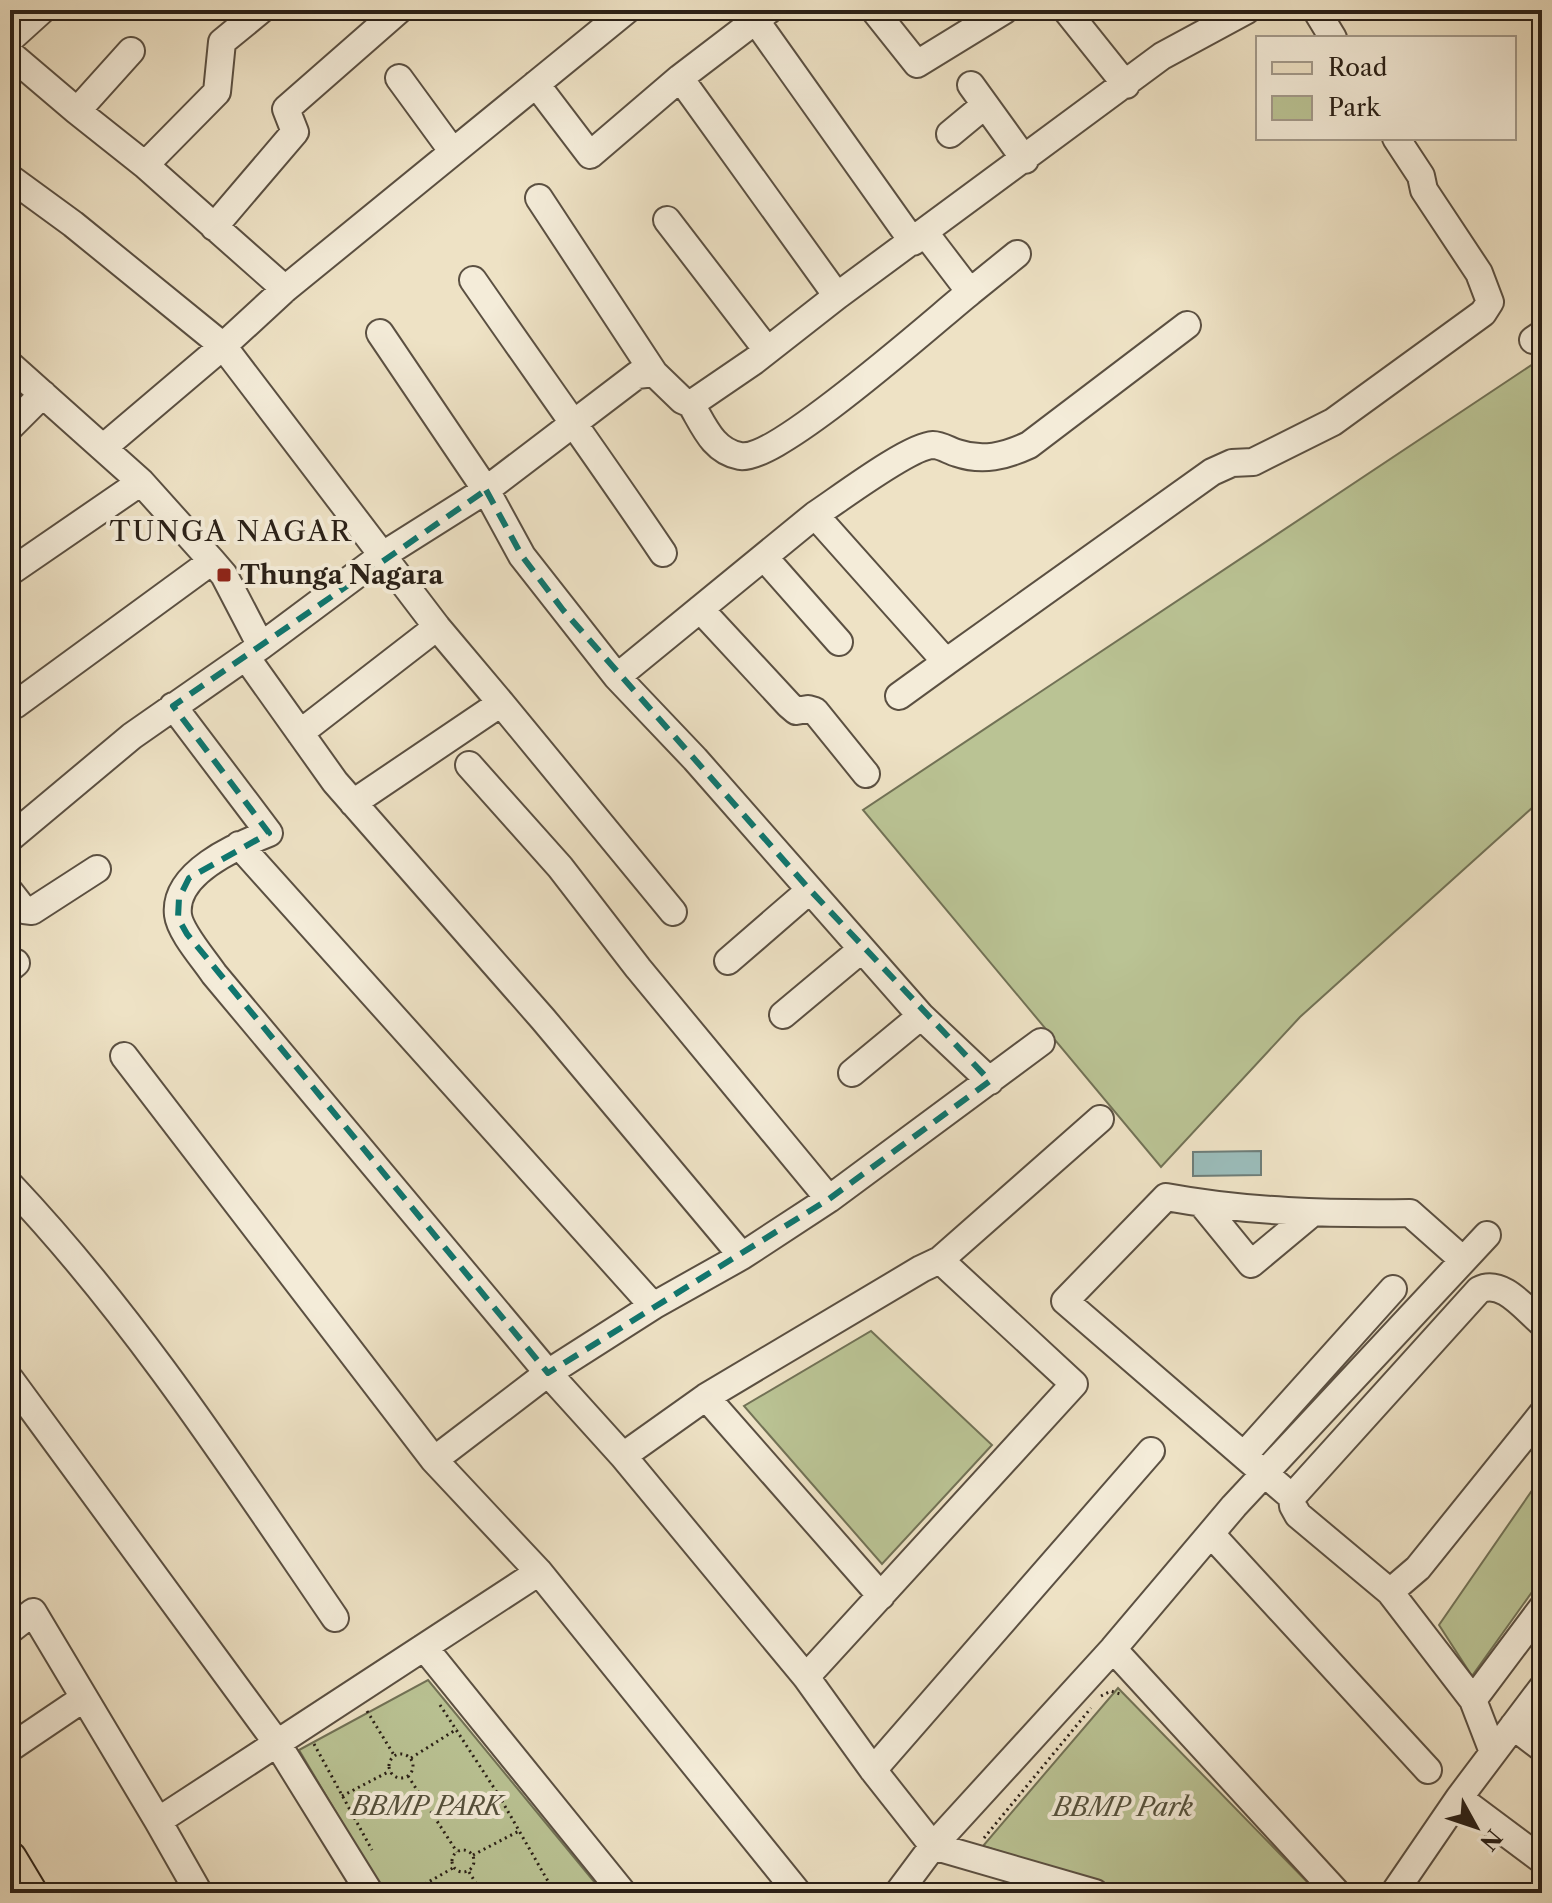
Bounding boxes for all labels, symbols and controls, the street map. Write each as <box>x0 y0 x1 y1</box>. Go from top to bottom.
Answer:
legend <box>1256 36 1516 140</box>
text: Road <box>1328 53 1388 82</box>
text: Park <box>1328 93 1381 122</box>
district label: TUNGA NAGAR <box>110 514 353 548</box>
place label: Thunga Nagara <box>240 559 444 591</box>
marker: Thunga Nagara <box>215 566 233 584</box>
north arrow <box>1436 1787 1516 1867</box>
park label: BBMP PARK <box>349 1790 506 1822</box>
park label: BBMP Park <box>1051 1791 1194 1823</box>
text: N <box>1474 1824 1507 1856</box>

